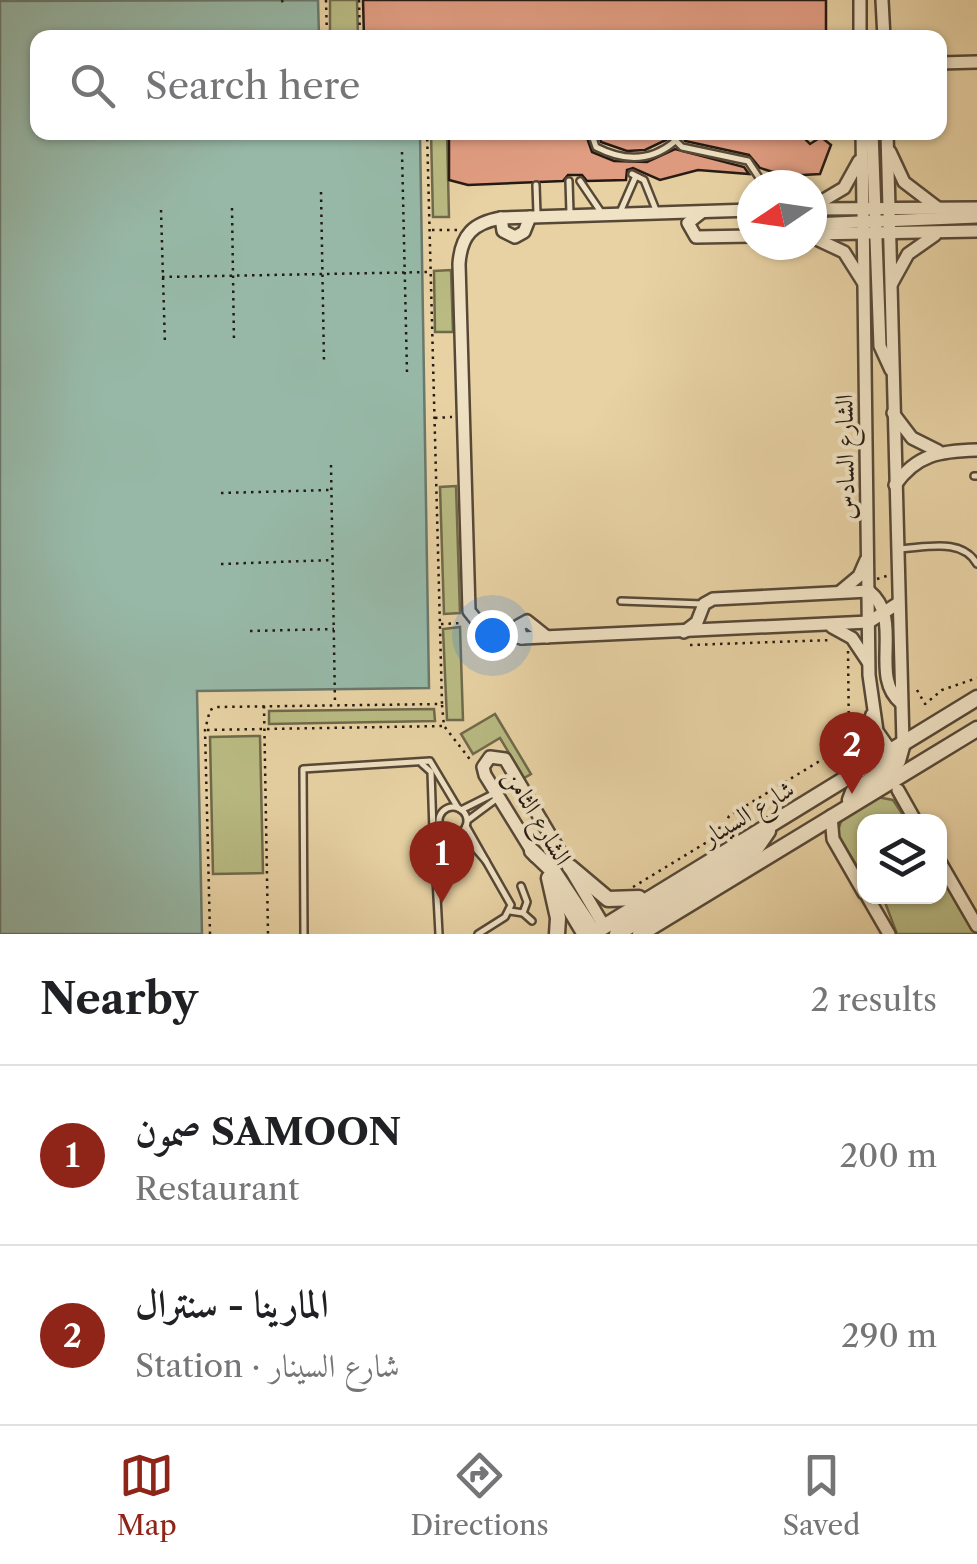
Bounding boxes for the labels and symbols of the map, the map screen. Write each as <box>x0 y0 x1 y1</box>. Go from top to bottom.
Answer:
north arrow <box>737 170 827 260</box>
street label: الشارع السادس <box>828 394 868 520</box>
your location <box>467 610 518 661</box>
pin: 2 <box>820 712 884 794</box>
street label: الشارع الثامن <box>492 763 579 874</box>
street label: شارع السينار <box>694 773 803 859</box>
pin: 1 <box>410 820 474 903</box>

